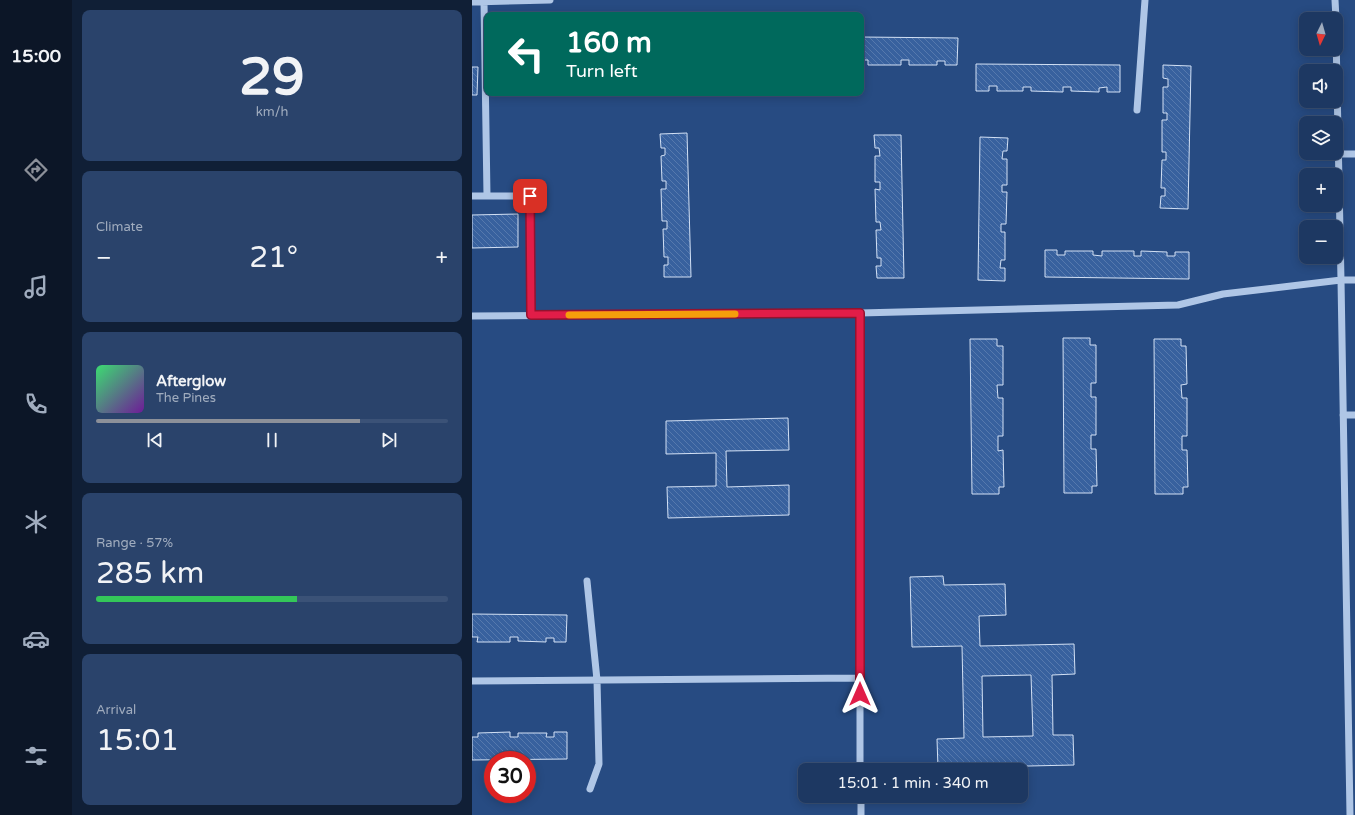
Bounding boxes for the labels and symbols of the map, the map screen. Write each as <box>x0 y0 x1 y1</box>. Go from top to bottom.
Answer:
north arrow <box>1299 12 1343 56</box>
pin <box>513 179 547 213</box>
position arrow <box>839 673 881 715</box>
speed limit sign: 30 <box>484 751 536 803</box>

